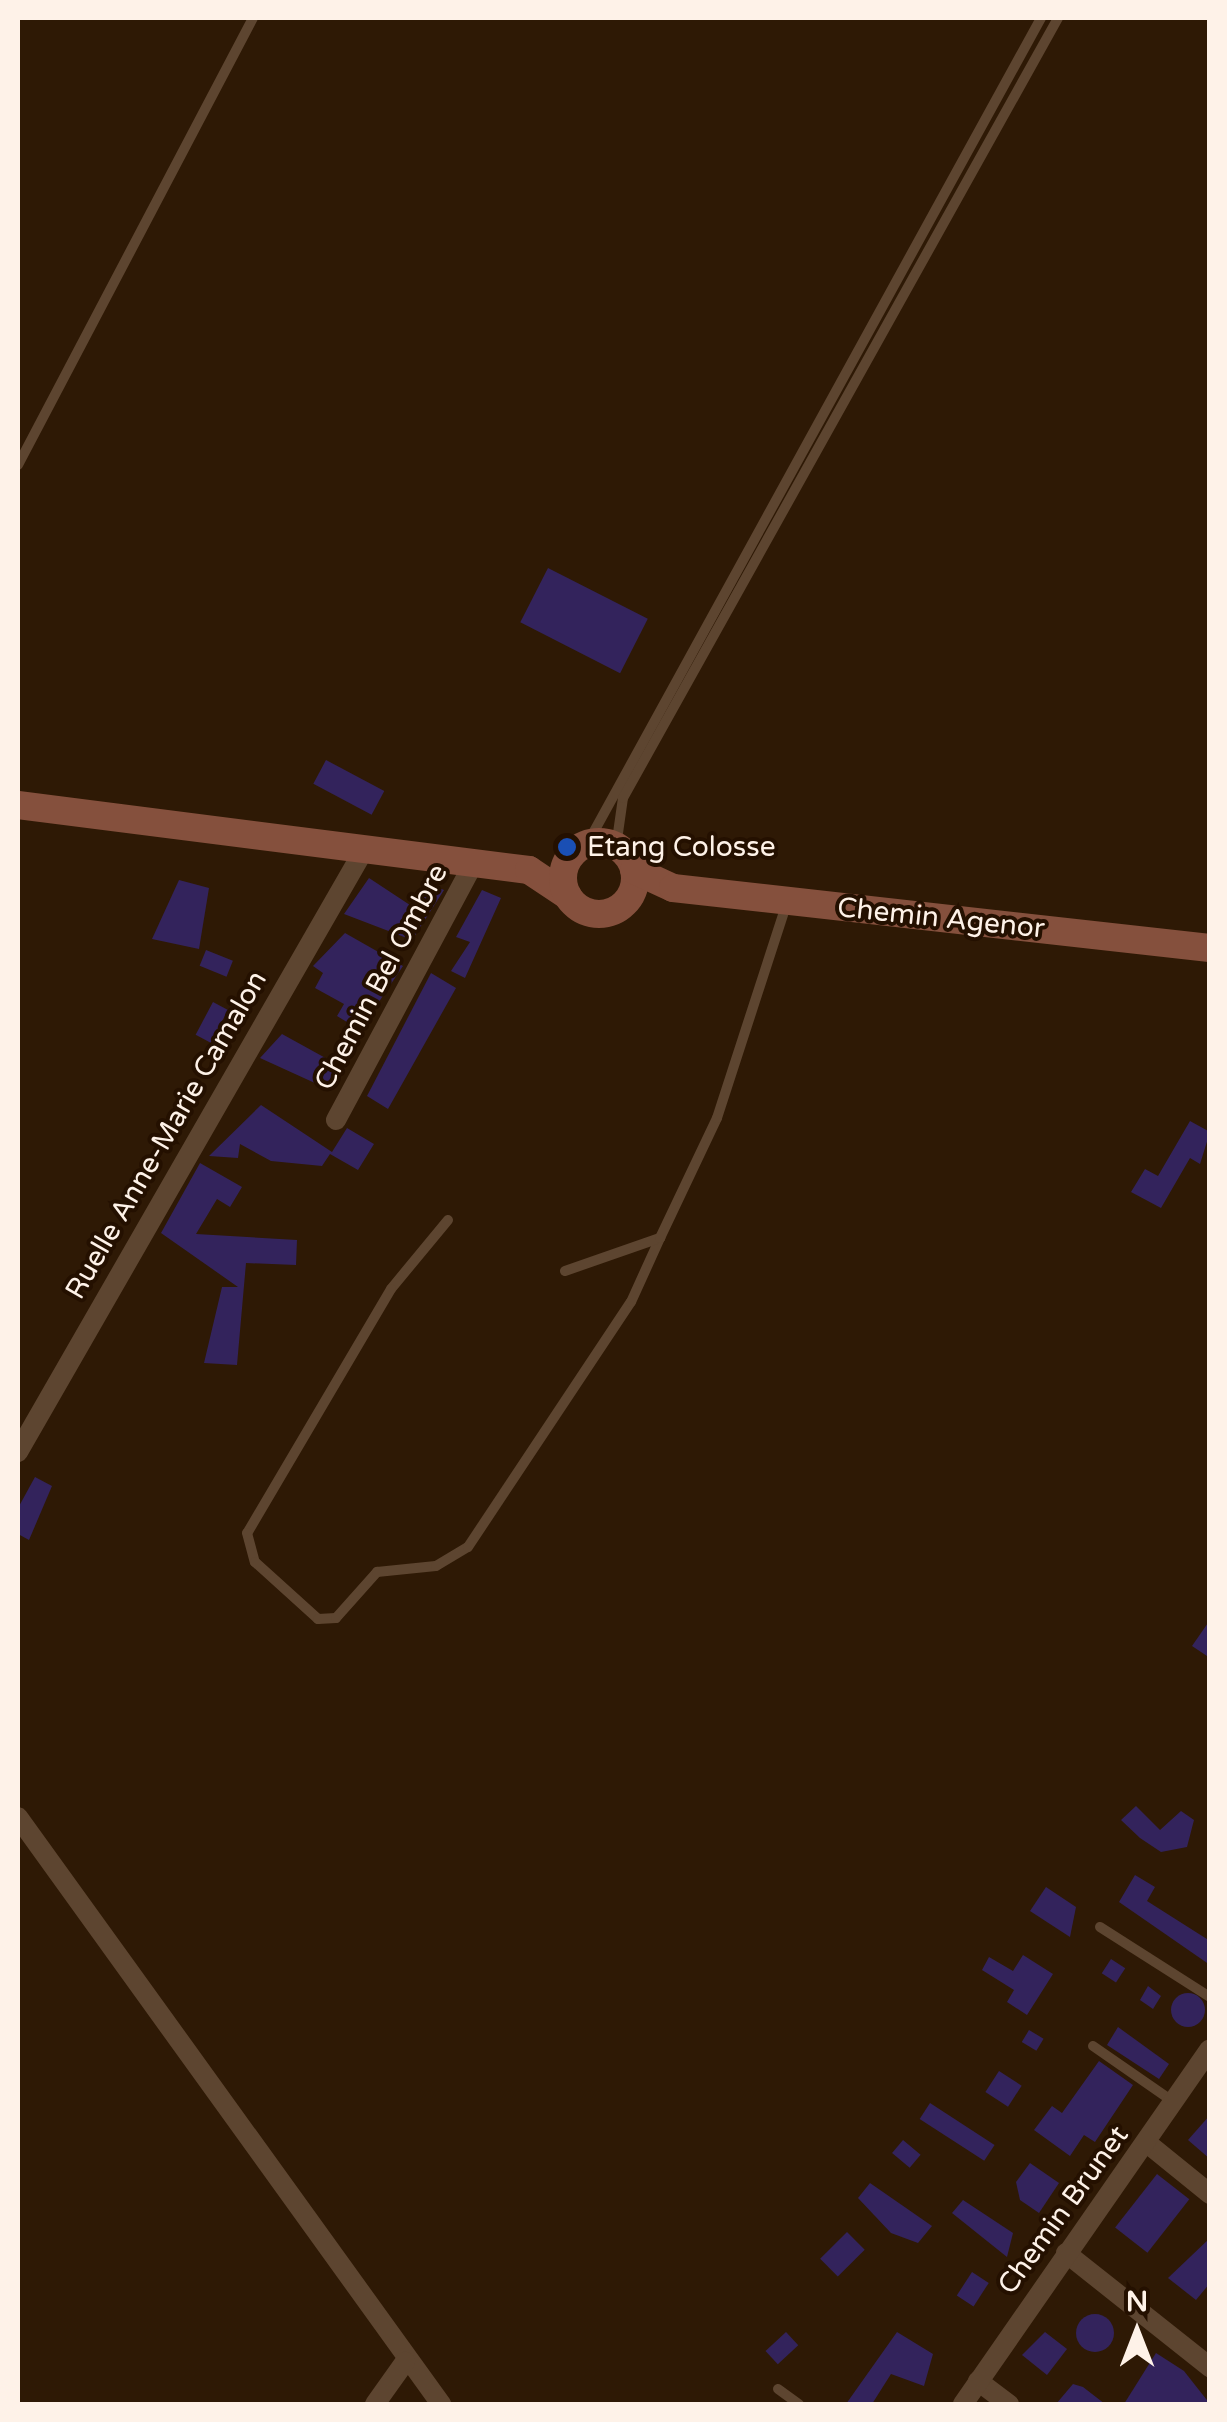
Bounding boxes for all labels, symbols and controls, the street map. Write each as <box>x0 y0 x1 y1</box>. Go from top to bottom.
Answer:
place label: Etang Colosse <box>587 830 776 864</box>
marker: Etang Colosse <box>556 836 578 858</box>
street label: Chemin Bel Ombre <box>307 858 455 1096</box>
street label: Chemin Agenor <box>836 890 1046 946</box>
street label: Ruelle Anne-Marie Camalon <box>58 965 274 1305</box>
street label: Chemin Brunet <box>991 2119 1135 2301</box>
north arrow <box>1087 2282 1187 2382</box>
text: N <box>1126 2285 1148 2319</box>

